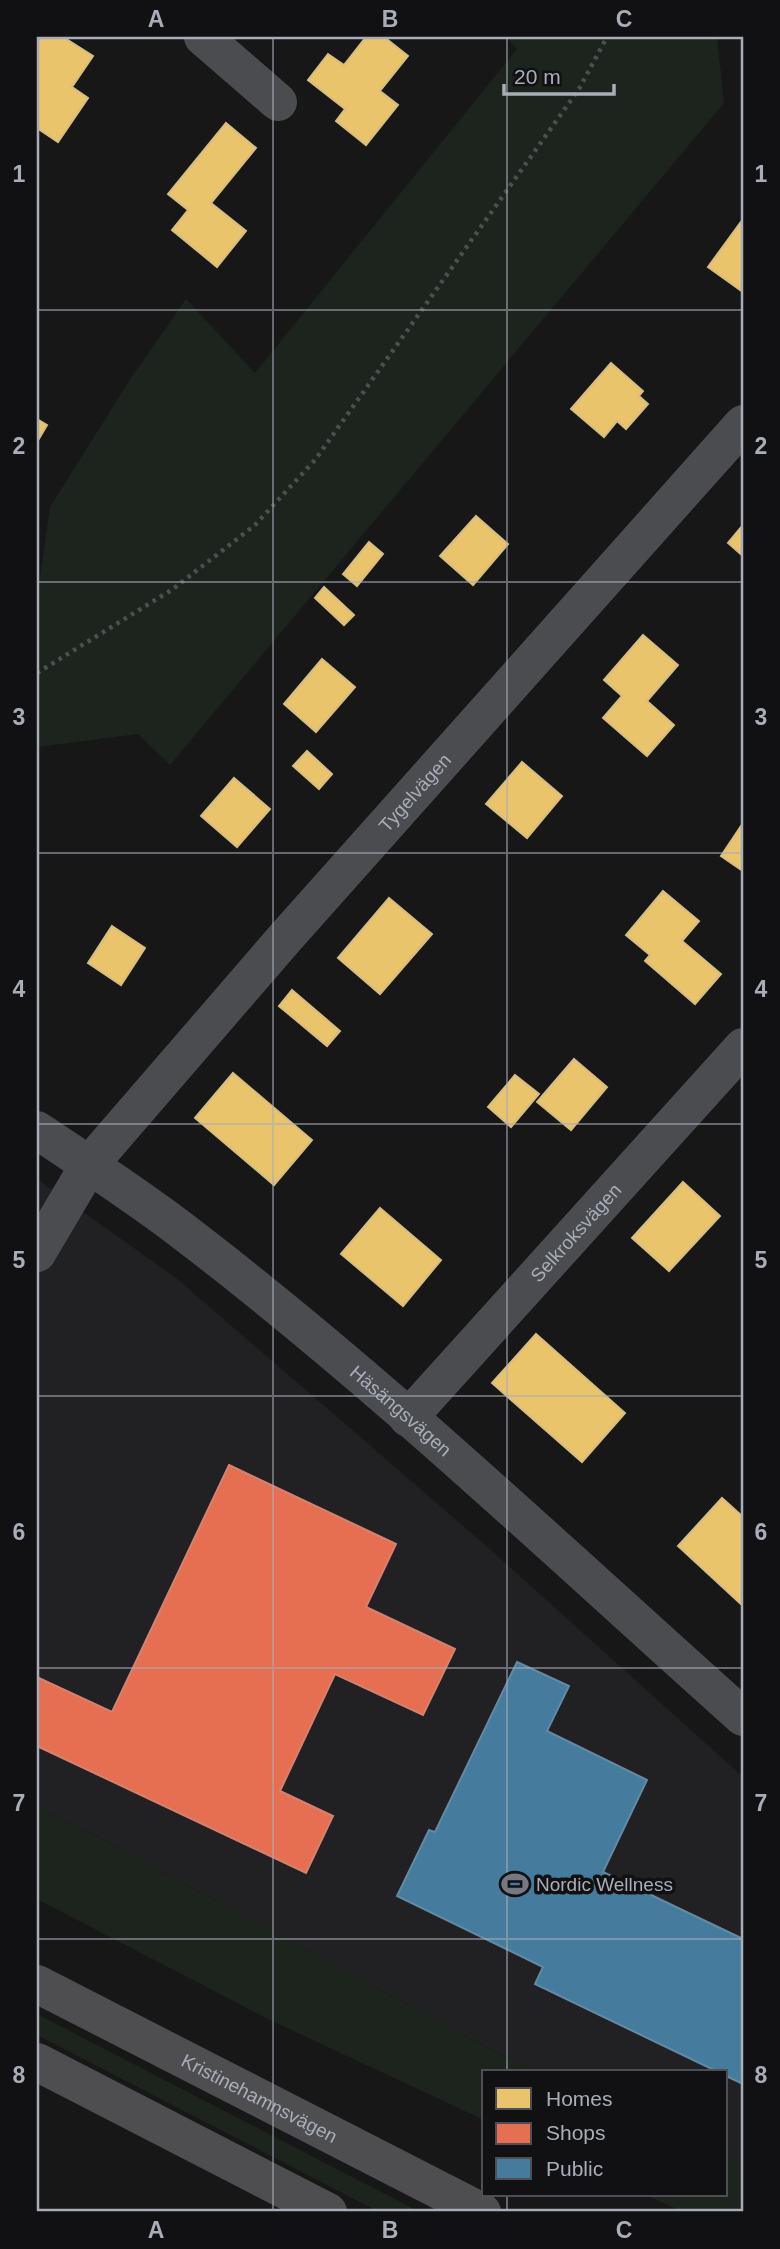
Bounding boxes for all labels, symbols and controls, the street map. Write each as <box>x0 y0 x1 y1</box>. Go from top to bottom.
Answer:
text: A <box>148 6 164 32</box>
text: B <box>382 6 398 32</box>
text: C <box>616 6 632 32</box>
scale bar <box>504 52 614 96</box>
text: 20 m <box>514 65 561 88</box>
text: 1 <box>13 161 26 187</box>
text: 1 <box>755 161 768 187</box>
text: 2 <box>13 433 25 459</box>
text: 2 <box>755 433 767 459</box>
text: 3 <box>13 704 25 730</box>
text: 3 <box>755 704 767 730</box>
street label: Tygelvägen <box>375 750 455 836</box>
text: 4 <box>13 976 26 1002</box>
text: 4 <box>755 976 768 1002</box>
street label: Selkroksvägen <box>526 1179 626 1286</box>
text: 5 <box>13 1247 26 1273</box>
text: 5 <box>755 1247 768 1273</box>
street label: Häsängsvägen <box>346 1361 455 1460</box>
text: 6 <box>13 1519 25 1545</box>
text: 6 <box>755 1519 767 1545</box>
text: 7 <box>13 1790 25 1816</box>
text: 7 <box>755 1790 767 1816</box>
sports icon: Nordic Wellness <box>500 1869 530 1899</box>
place label: Nordic Wellness <box>536 1874 673 1895</box>
street label: Kristinehamnsvägen <box>178 2050 341 2147</box>
text: 8 <box>13 2062 26 2088</box>
text: 8 <box>755 2062 768 2088</box>
legend <box>482 2070 728 2196</box>
text: Homes <box>546 2087 613 2110</box>
text: Shops <box>546 2121 606 2144</box>
text: Public <box>546 2157 603 2180</box>
text: A <box>148 2217 164 2243</box>
text: B <box>382 2217 398 2243</box>
text: C <box>616 2217 632 2243</box>

